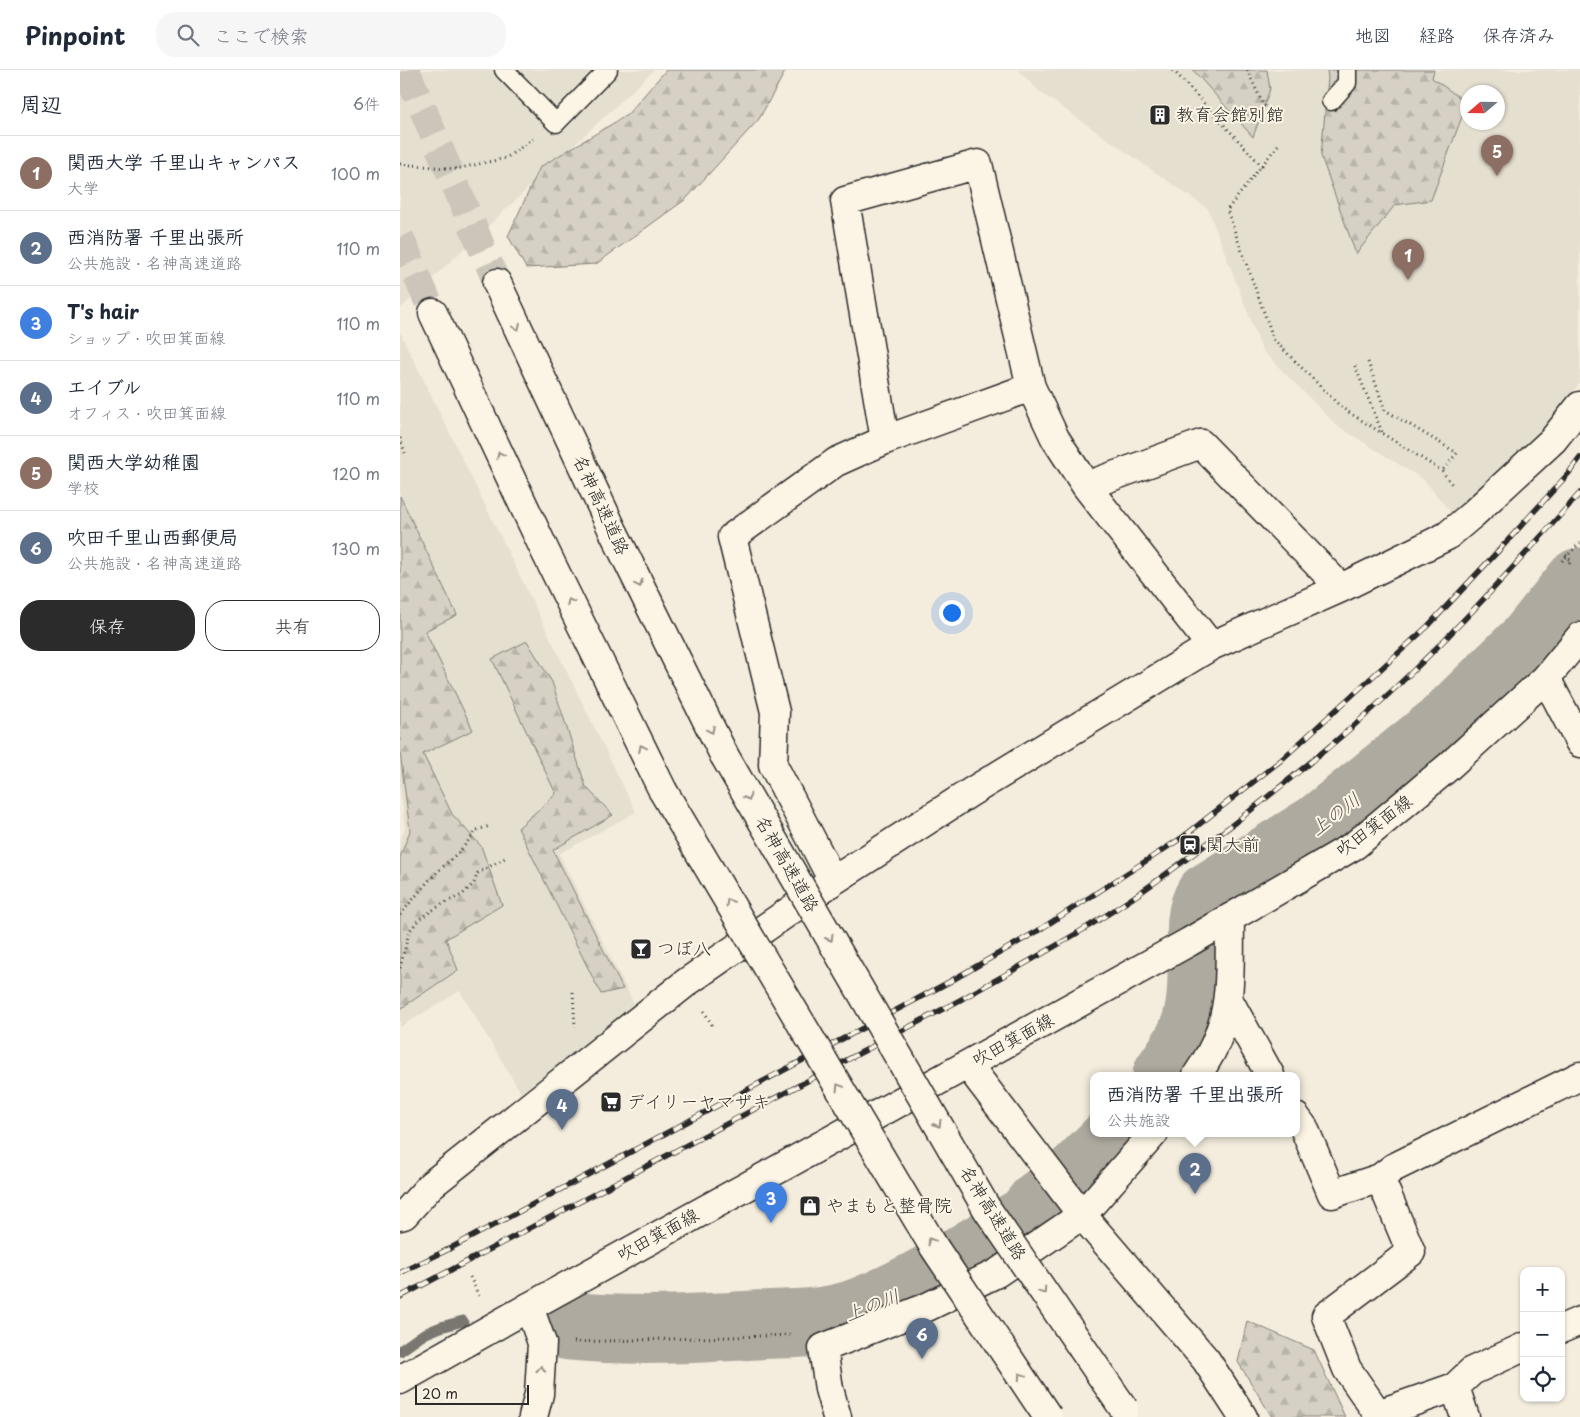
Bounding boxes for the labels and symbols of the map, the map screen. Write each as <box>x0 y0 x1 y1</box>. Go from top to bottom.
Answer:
north arrow <box>1460 85 1505 130</box>
place label: 教育会館別館 <box>1176 100 1284 127</box>
building icon: 教育会館別館 <box>1148 103 1172 127</box>
pin: 5 <box>1481 135 1513 176</box>
pin: 1 <box>1392 239 1424 280</box>
one-way arrow <box>511 322 522 331</box>
street label: 名神高速道路 <box>567 450 637 559</box>
one-way arrow <box>496 451 506 460</box>
one-way arrow <box>633 579 643 588</box>
one-way arrow <box>566 598 576 607</box>
your location <box>939 600 965 626</box>
one-way arrow <box>705 725 715 734</box>
one-way arrow <box>638 744 648 753</box>
water label: 上の川 <box>1303 785 1366 842</box>
street label: 吹田箕面線 <box>1329 787 1417 863</box>
one-way arrow <box>742 792 752 801</box>
street label: 名神高速道路 <box>750 810 827 917</box>
place label: 関大前 <box>1206 830 1260 857</box>
station icon: 関大前 <box>1178 833 1202 857</box>
one-way arrow <box>725 898 735 907</box>
one-way arrow <box>823 932 833 941</box>
place label: つぼ八 <box>657 934 711 961</box>
bar icon: つぼ八 <box>629 937 653 961</box>
street label: 吹田箕面線 <box>966 1005 1058 1072</box>
one-way arrow <box>835 1083 845 1092</box>
place label: デイリーヤマザキ <box>627 1087 770 1114</box>
pin: 4 <box>546 1089 578 1130</box>
supermarket icon: デイリーヤマザキ <box>599 1090 623 1114</box>
one-way arrow <box>931 1118 941 1127</box>
pin: 2 <box>1179 1153 1211 1194</box>
street label: 名神高速道路 <box>954 1159 1034 1265</box>
pin: 3 <box>755 1182 787 1223</box>
place label: やまもと整骨院 <box>826 1191 952 1218</box>
shop icon: やまもと整骨院 <box>798 1194 822 1218</box>
street label: 吹田箕面線 <box>611 1200 703 1267</box>
one-way arrow <box>928 1238 938 1247</box>
water label: 上の川 <box>840 1281 903 1327</box>
one-way arrow <box>1037 1285 1046 1294</box>
pin: 6 <box>906 1318 938 1359</box>
one-way arrow <box>535 1365 546 1373</box>
one-way arrow <box>1018 1373 1027 1382</box>
scale bar <box>415 1382 529 1405</box>

